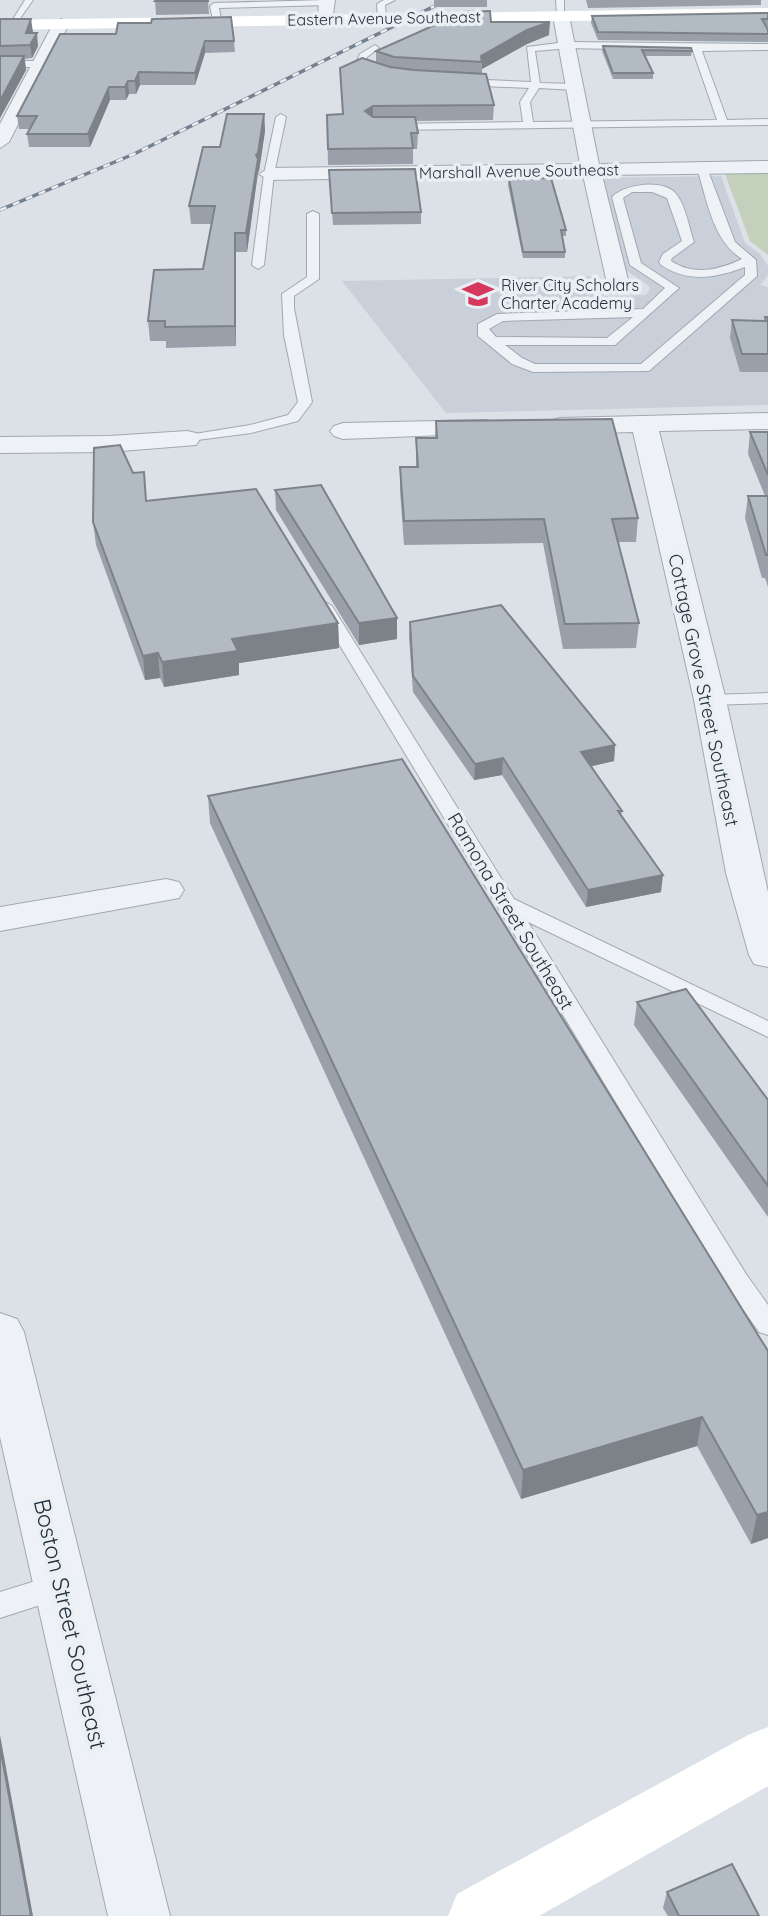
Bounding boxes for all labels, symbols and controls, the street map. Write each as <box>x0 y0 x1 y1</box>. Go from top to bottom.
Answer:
street label: Eastern Avenue Southeast <box>287 6 481 30</box>
street label: Marshall Avenue Southeast <box>419 159 619 183</box>
place label: River City Scholars Charter Academy <box>501 275 639 313</box>
school or university icon: River City Scholars Charter Academy <box>461 277 495 311</box>
street label: Cottage Grove Street Southeast <box>663 552 745 828</box>
street label: Ramona Street Southeast <box>443 808 579 1014</box>
street label: Boston Street Southeast <box>28 1496 113 1752</box>

